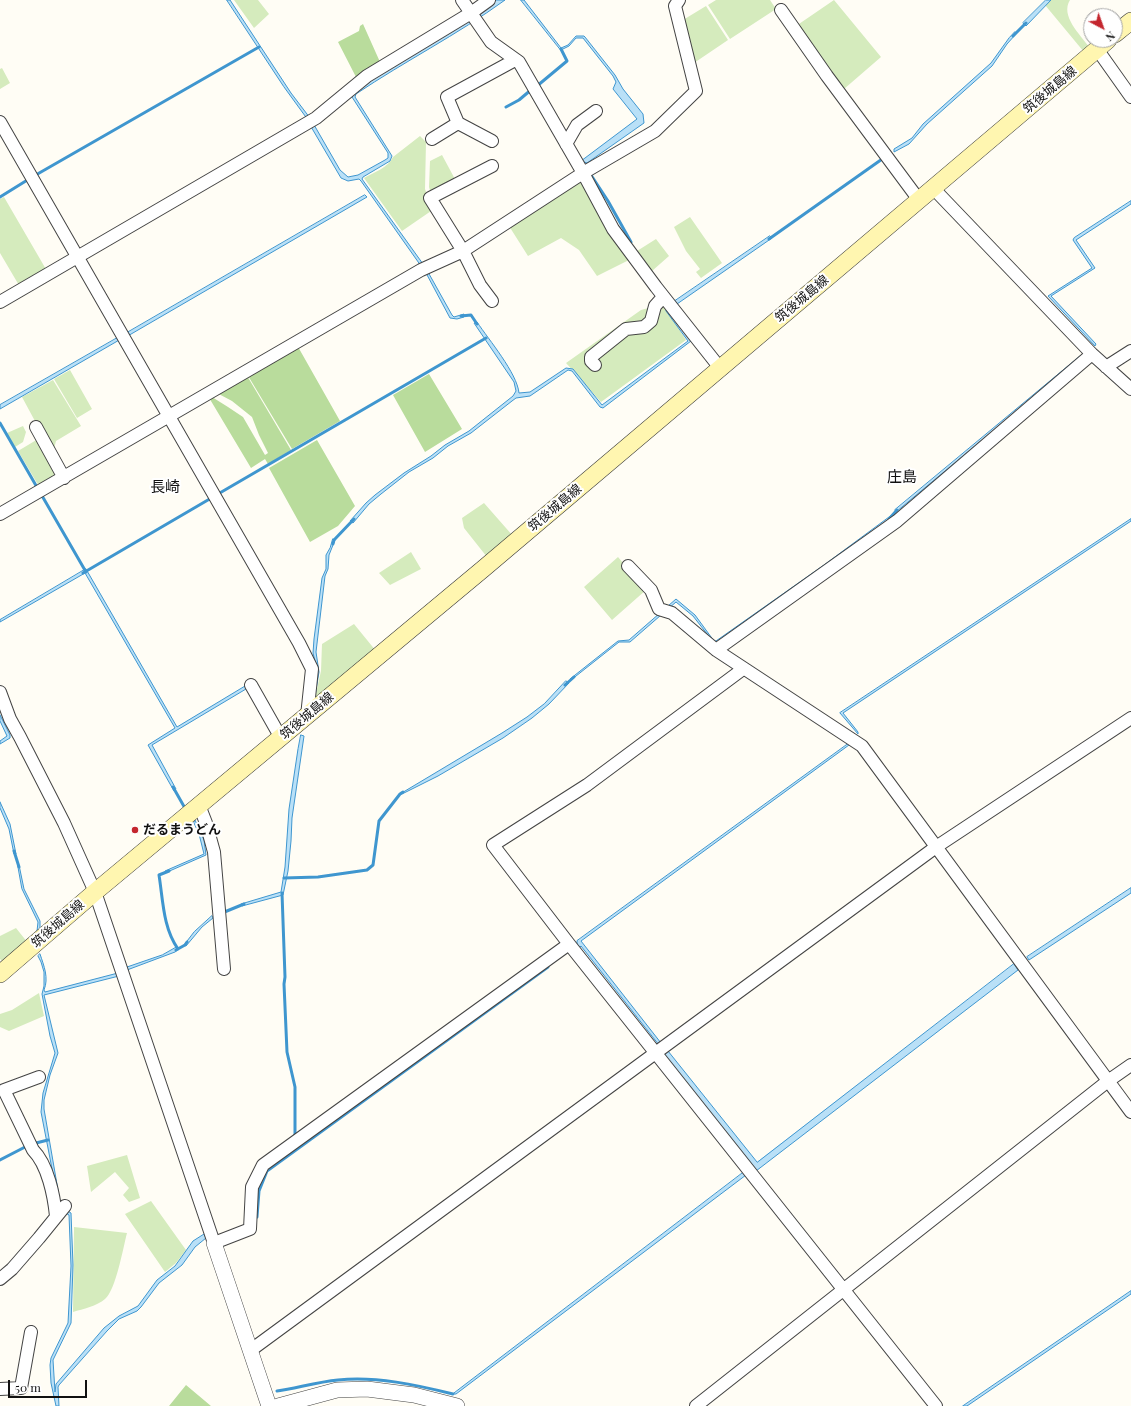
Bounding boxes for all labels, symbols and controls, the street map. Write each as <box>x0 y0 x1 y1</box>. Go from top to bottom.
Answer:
north arrow <box>1083 8 1123 48</box>
text: N <box>1103 28 1118 45</box>
street label: 筑後城島線 <box>1020 63 1080 117</box>
street label: 筑後城島線 <box>772 272 832 326</box>
district label: 庄島 <box>887 468 917 486</box>
district label: 長崎 <box>150 478 180 496</box>
street label: 筑後城島線 <box>525 481 585 535</box>
street label: 筑後城島線 <box>277 689 337 743</box>
place label: だるまうどん <box>143 822 221 838</box>
marker: だるまうどん <box>130 825 140 835</box>
street label: 筑後城島線 <box>28 897 88 951</box>
scale bar <box>10 1372 89 1398</box>
text: 50 m <box>15 1379 41 1395</box>

